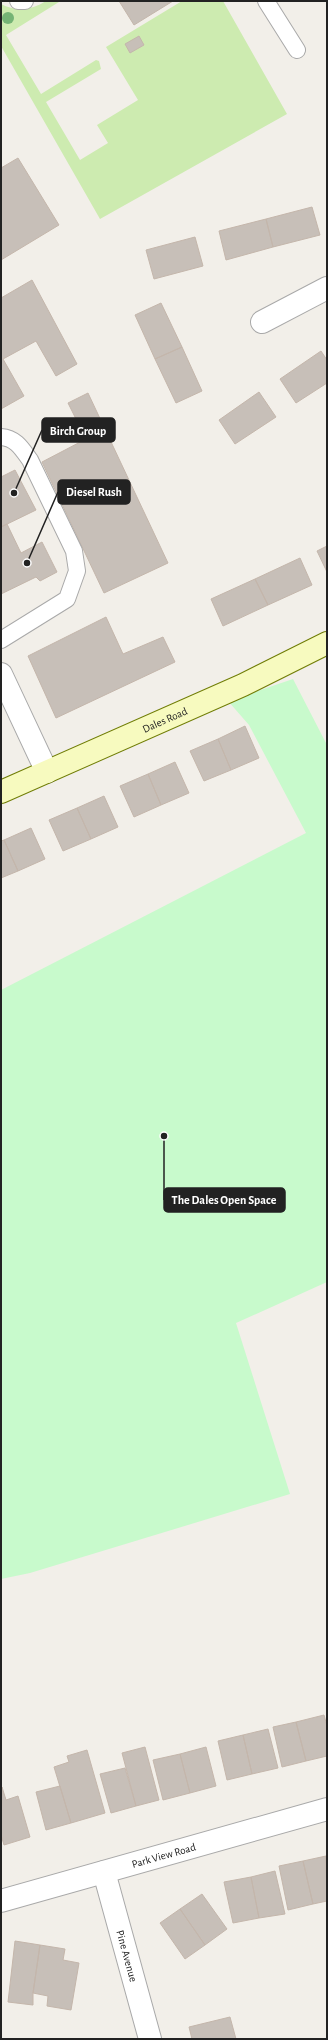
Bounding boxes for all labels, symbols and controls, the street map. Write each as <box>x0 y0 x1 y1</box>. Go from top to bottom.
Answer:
callout: Birch Group <box>42 418 115 442</box>
text: Birch Group <box>50 425 106 437</box>
callout: Diesel Rush <box>58 480 130 504</box>
text: Diesel Rush <box>66 486 122 498</box>
street label: Dales Road <box>141 705 189 735</box>
callout: The Dales Open Space <box>164 1188 285 1212</box>
text: The Dales Open Space <box>172 1194 277 1206</box>
street label: Park View Road <box>131 1841 197 1870</box>
street label: Pine Avenue <box>114 1929 139 1983</box>

